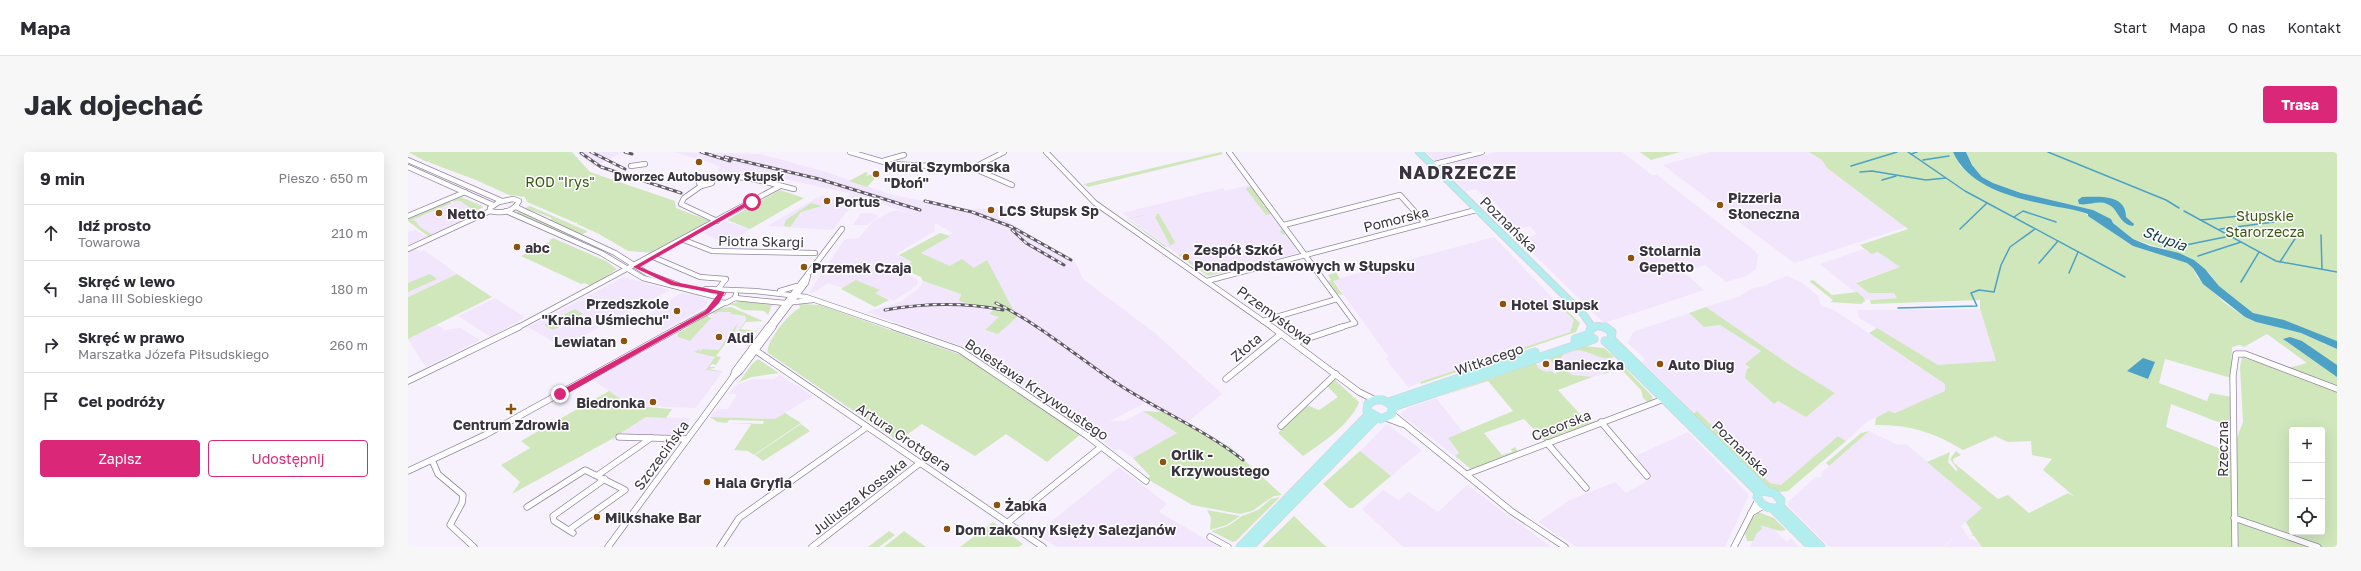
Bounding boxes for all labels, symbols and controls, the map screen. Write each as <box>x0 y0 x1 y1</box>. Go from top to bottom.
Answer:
text: Mapa <box>20 16 71 39</box>
text: Start <box>2114 19 2147 36</box>
text: Mapa <box>2169 19 2206 36</box>
text: O nas <box>2228 19 2265 36</box>
text: Kontakt <box>2287 19 2341 36</box>
button: Trasa <box>2263 86 2337 123</box>
text: Jak dojechać <box>24 88 203 121</box>
marker: Dworzec Autobusowy Słupsk <box>694 157 704 167</box>
place label: Mural Szymborska "Dłoń" <box>884 158 1010 191</box>
district label: NADRZECZE <box>1399 161 1517 183</box>
text: 9 min <box>40 168 85 189</box>
place label: Dworzec Autobusowy Słupsk <box>614 169 784 184</box>
marker: Mural Szymborska "Dłoń" <box>871 169 881 179</box>
text: Pieszo · 650 m <box>279 170 368 186</box>
park label: ROD "Irys" <box>525 173 595 190</box>
place label: Pizzeria Słoneczna <box>1728 189 1800 222</box>
route start <box>743 193 761 211</box>
place label: Portus <box>835 193 880 210</box>
street label: Poznańska <box>1477 193 1541 255</box>
marker: Portus <box>822 196 832 206</box>
marker: Pizzeria Słoneczna <box>1715 200 1725 210</box>
place label: LCS Słupsk Sp <box>999 202 1099 219</box>
street label: Pomorska <box>1362 203 1430 235</box>
place label: Netto <box>447 205 485 222</box>
marker: LCS Słupsk Sp <box>986 205 996 215</box>
park label: Słupskie Starorzecza <box>2225 207 2305 240</box>
marker: Netto <box>434 208 444 218</box>
text: Idź prosto <box>78 216 151 234</box>
icon: ahead <box>40 222 62 244</box>
water label: Słupia <box>2141 222 2190 254</box>
text: 210 m <box>331 225 368 241</box>
street label: Piotra Skargi <box>718 232 804 250</box>
text: Towarowa <box>78 234 140 250</box>
place label: abc <box>525 239 550 256</box>
place label: Zespół Szkół Ponadpodstawowych w Słupsku <box>1194 241 1415 274</box>
marker: abc <box>512 242 522 252</box>
place label: Stolarnia Gepetto <box>1639 242 1701 275</box>
marker: Zespół Szkół Ponadpodstawowych w Słupsku <box>1181 252 1191 262</box>
marker: Stolarnia Gepetto <box>1626 253 1636 263</box>
place label: Przemek Czaja <box>812 259 911 276</box>
marker: Przemek Czaja <box>799 262 809 272</box>
text: Skręć w lewo <box>78 272 175 290</box>
icon: left <box>40 278 62 300</box>
text: 180 m <box>331 281 368 297</box>
street label: Przemysłowa <box>1234 282 1316 348</box>
text: Jana III Sobieskiego <box>78 290 203 306</box>
place label: Przedszkole "Kraina Uśmiechu" <box>541 295 669 328</box>
place label: Hotel Slupsk <box>1511 296 1599 313</box>
marker: Hotel Slupsk <box>1498 299 1508 309</box>
marker: Przedszkole "Kraina Uśmiechu" <box>672 306 682 316</box>
text: Skręć w prawo <box>78 328 185 346</box>
place label: Aldi <box>727 329 754 346</box>
street label: Złota <box>1227 329 1265 365</box>
marker: Aldi <box>714 332 724 342</box>
place label: Lewiatan <box>554 333 616 350</box>
icon: right <box>40 334 62 356</box>
street label: Bolesława Krzywoustego <box>962 335 1112 443</box>
marker: Lewiatan <box>619 336 629 346</box>
text: 260 m <box>330 337 368 353</box>
street label: Witkacego <box>1453 339 1525 379</box>
text: Marszałka Józefa Piłsudskiego <box>78 346 269 362</box>
place label: Banieczka <box>1554 356 1624 373</box>
place label: Auto Diug <box>1668 356 1734 373</box>
marker: Banieczka <box>1541 359 1551 369</box>
marker: Auto Diug <box>1655 359 1665 369</box>
route end <box>551 385 569 403</box>
icon: arrive <box>40 390 62 412</box>
text: Cel podróży <box>78 392 165 410</box>
place label: Biedronka <box>576 394 645 411</box>
marker: Biedronka <box>648 397 658 407</box>
street label: Artura Grottgera <box>853 399 955 475</box>
marker: Centrum Zdrowia <box>506 404 516 414</box>
street label: Cecorska <box>1529 406 1593 444</box>
place label: Centrum Zdrowia <box>453 416 569 433</box>
street label: Szczecińska <box>630 417 692 493</box>
street label: Poznańska <box>1709 417 1773 479</box>
street label: Rzeczna <box>2214 421 2231 477</box>
map controls <box>2289 427 2325 535</box>
button: + <box>2289 427 2325 463</box>
button: Zapisz <box>40 440 200 477</box>
button: Udostępnij <box>208 440 368 477</box>
place label: Orlik - Krzywoustego <box>1171 446 1270 479</box>
street label: Juliusza Kossaka <box>808 454 910 538</box>
marker: Orlik - Krzywoustego <box>1158 457 1168 467</box>
button: − <box>2289 463 2325 499</box>
place label: Hala Gryfia <box>715 474 792 491</box>
marker: Hala Gryfia <box>702 477 712 487</box>
place label: Żabka <box>1005 497 1047 514</box>
button: locate <box>2289 499 2325 535</box>
marker: Żabka <box>992 500 1002 510</box>
place label: Milkshake Bar <box>605 509 702 526</box>
marker: Milkshake Bar <box>592 512 602 522</box>
place label: Dom zakonny Księży Salezjanów <box>955 521 1177 538</box>
marker: Dom zakonny Księży Salezjanów <box>942 524 952 534</box>

